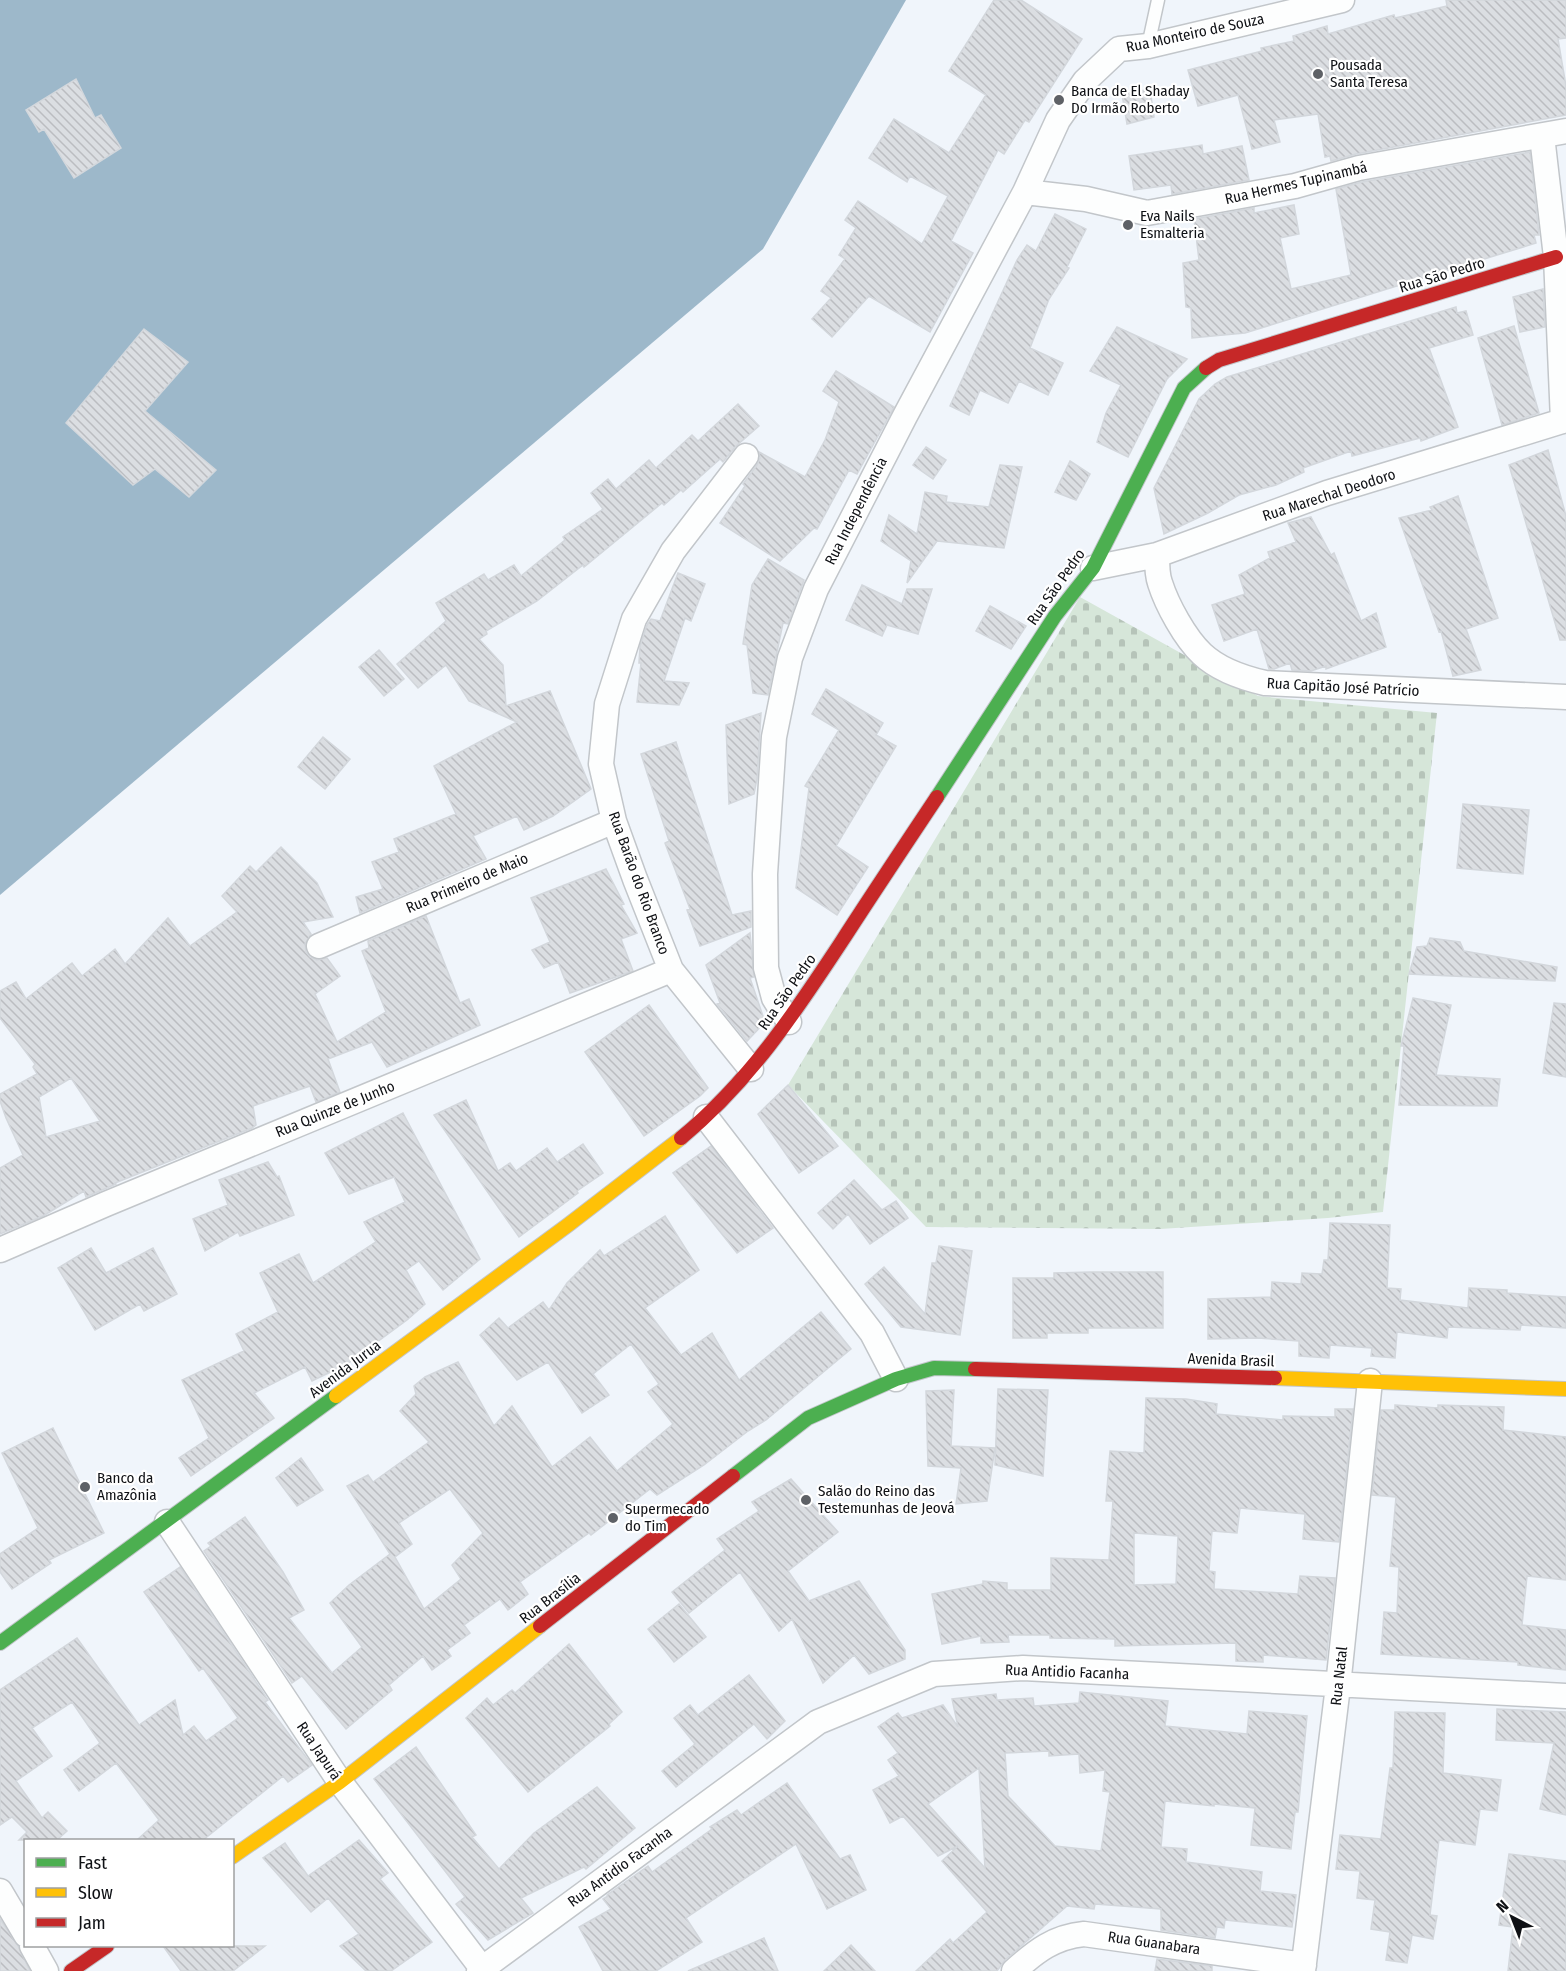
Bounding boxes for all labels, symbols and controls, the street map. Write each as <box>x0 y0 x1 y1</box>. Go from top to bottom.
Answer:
street label: Rua Monteiro de Souza <box>1124 10 1266 56</box>
place label: Pousada Santa Teresa <box>1330 56 1408 91</box>
marker: Pousada Santa Teresa <box>1311 67 1325 81</box>
place label: Banca de El Shaday Do Irmão Roberto <box>1071 82 1190 117</box>
marker: Banca de El Shaday Do Irmão Roberto <box>1052 93 1066 107</box>
street label: Rua Hermes Tupinambá <box>1223 158 1369 208</box>
place label: Eva Nails Esmalteria <box>1140 207 1205 242</box>
marker: Eva Nails Esmalteria <box>1121 218 1135 232</box>
street label: Rua São Pedro <box>1397 253 1487 297</box>
street label: Rua Independência <box>821 454 891 568</box>
street label: Rua Marechal Deodoro <box>1260 465 1398 525</box>
street label: Rua São Pedro <box>1023 545 1089 628</box>
street label: Rua Capitão José Patrício <box>1266 674 1420 700</box>
street label: Rua Barão do Rio Branco <box>605 809 673 957</box>
street label: Rua Primeiro de Maio <box>403 849 531 917</box>
street label: Rua São Pedro <box>754 950 820 1033</box>
street label: Rua Quinze de Junho <box>273 1077 397 1141</box>
street label: Avenida Jurua <box>306 1336 384 1402</box>
street label: Avenida Brasil <box>1187 1349 1275 1371</box>
place label: Banco da Amazônia <box>97 1469 157 1504</box>
marker: Banco da Amazônia <box>78 1480 92 1494</box>
place label: Salão do Reino das Testemunhas de Jeová <box>818 1482 955 1517</box>
marker: Salão do Reino das Testemunhas de Jeová <box>799 1493 813 1507</box>
place label: Supermecado do Tim <box>625 1500 710 1535</box>
marker: Supermecado do Tim <box>606 1511 620 1525</box>
street label: Rua Brasília <box>516 1569 584 1627</box>
street label: Rua Natal <box>1327 1646 1351 1706</box>
street label: Rua Antidio Facanha <box>1005 1661 1129 1683</box>
street label: Rua Japurá <box>293 1718 345 1784</box>
street label: Rua Antidio Facanha <box>564 1823 676 1911</box>
legend <box>24 1839 234 1947</box>
text: Fast <box>78 1852 107 1874</box>
text: Slow <box>78 1882 113 1904</box>
north arrow <box>1482 1887 1542 1947</box>
text: N <box>1492 1896 1512 1916</box>
text: Jam <box>78 1912 106 1934</box>
street label: Rua Guanabara <box>1107 1928 1201 1958</box>

